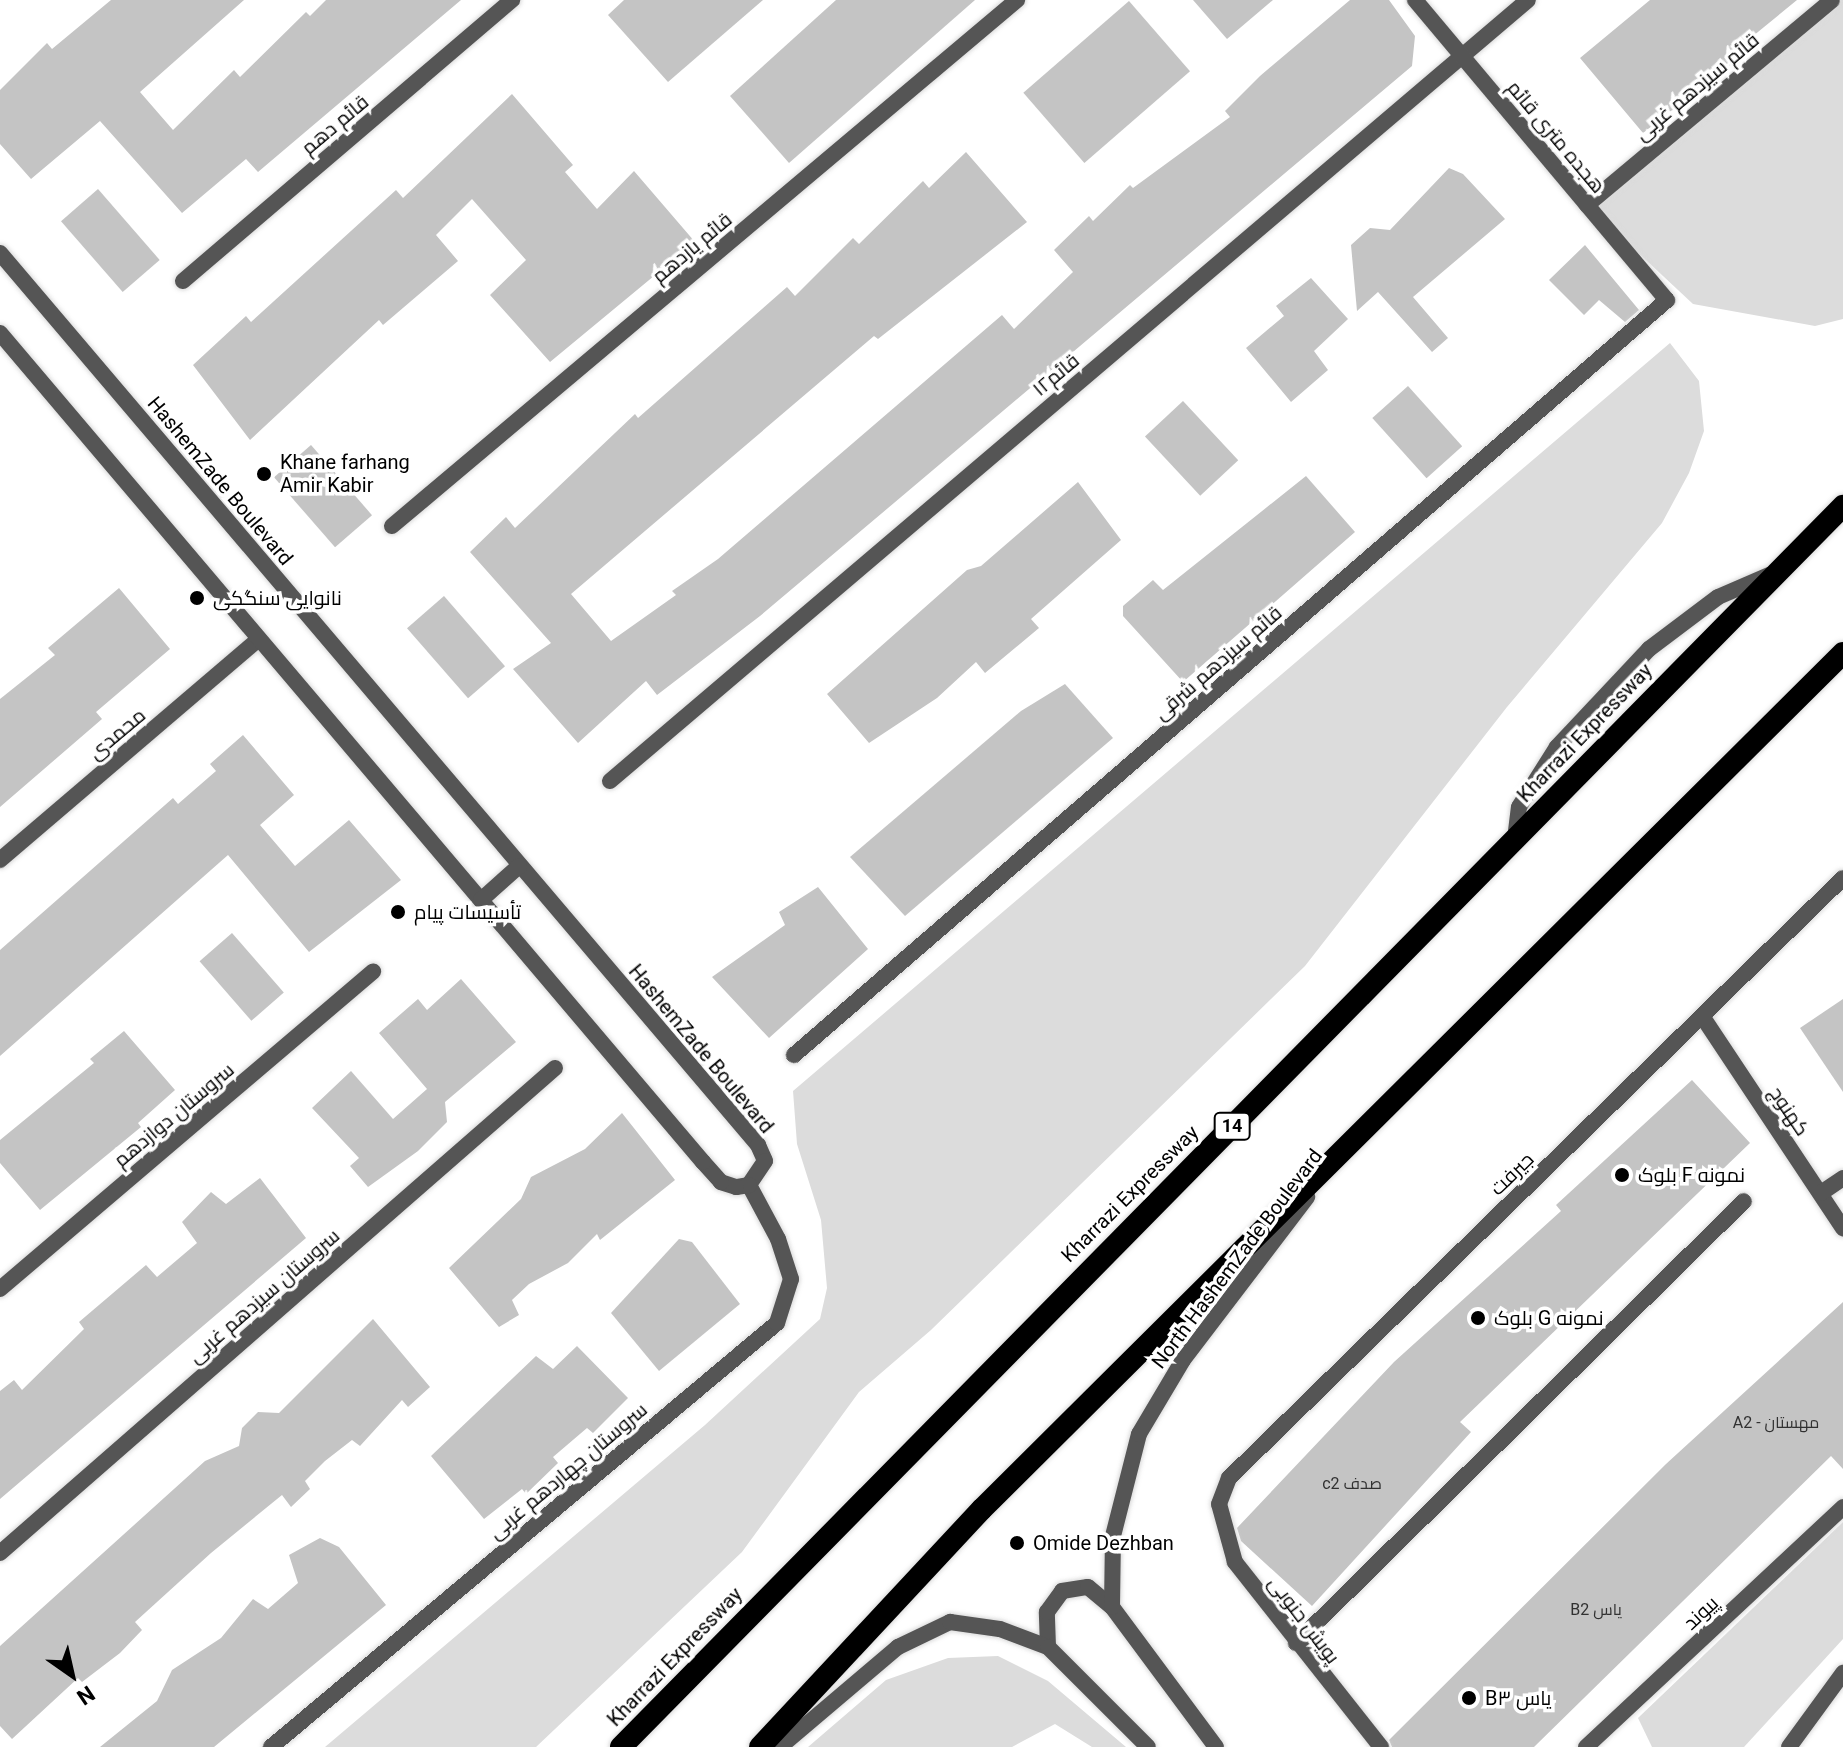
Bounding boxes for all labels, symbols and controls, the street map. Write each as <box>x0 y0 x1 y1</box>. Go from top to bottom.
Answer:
street label: قائم سیزدهم غربی <box>1630 28 1764 146</box>
street label: هجده متری قائم <box>1502 76 1610 198</box>
street label: قائم دهم <box>297 90 373 160</box>
street label: قائم یازدهم <box>647 208 737 288</box>
street label: قائم۱۲ <box>1028 349 1084 401</box>
street label: HashemZade Boulevard <box>142 392 298 570</box>
place label: Khane farhang Amir Kabir <box>280 450 410 497</box>
marker: Khane farhang Amir Kabir <box>255 465 273 483</box>
place label: نانوایی سنگکی <box>213 586 342 610</box>
marker: نانوایی سنگکی <box>188 589 206 607</box>
street label: قائم سیزدهم شرقی <box>1149 601 1287 725</box>
street label: Kharrazi Expressway <box>1513 659 1657 807</box>
street label: محمدی <box>84 703 150 765</box>
place label: تأسیسات پیام <box>414 900 521 924</box>
marker: تأسیسات پیام <box>389 903 407 921</box>
street label: HashemZade Boulevard <box>623 960 779 1138</box>
street label: سروستان دوازدهم <box>109 1058 239 1172</box>
street label: كهنوج <box>1764 1082 1814 1140</box>
road number: 14 <box>1212 1112 1252 1140</box>
street label: Kharrazi Expressway <box>1057 1121 1203 1267</box>
street label: North HashemZade Boulevard <box>1147 1145 1327 1373</box>
street label: جيرفت <box>1485 1147 1539 1201</box>
place label: بلوک F نمونه <box>1638 1163 1745 1187</box>
marker: بلوک F نمونه <box>1613 1166 1631 1184</box>
street label: سروستان سیزدهم غربی <box>183 1224 345 1368</box>
place label: بلوک G نمونه <box>1494 1306 1604 1330</box>
marker: بلوک G نمونه <box>1469 1309 1487 1327</box>
street label: سروستان چهاردهم غربی <box>484 1398 652 1544</box>
house number: A2 - مهستان <box>1733 1413 1819 1433</box>
house number: c2 صدف <box>1322 1474 1382 1494</box>
place label: Omide Dezhban <box>1033 1531 1174 1555</box>
marker: Omide Dezhban <box>1008 1534 1026 1552</box>
street label: پویش جنوبی <box>1263 1571 1345 1669</box>
street label: Kharrazi Expressway <box>603 1583 747 1731</box>
street label: پیوند <box>1679 1591 1723 1635</box>
house number: B2 یاس <box>1570 1600 1622 1620</box>
north arrow <box>32 1635 112 1715</box>
text: N <box>72 1681 99 1710</box>
place label: B۳ یاس <box>1485 1686 1551 1710</box>
marker: B۳ یاس <box>1460 1689 1478 1707</box>

